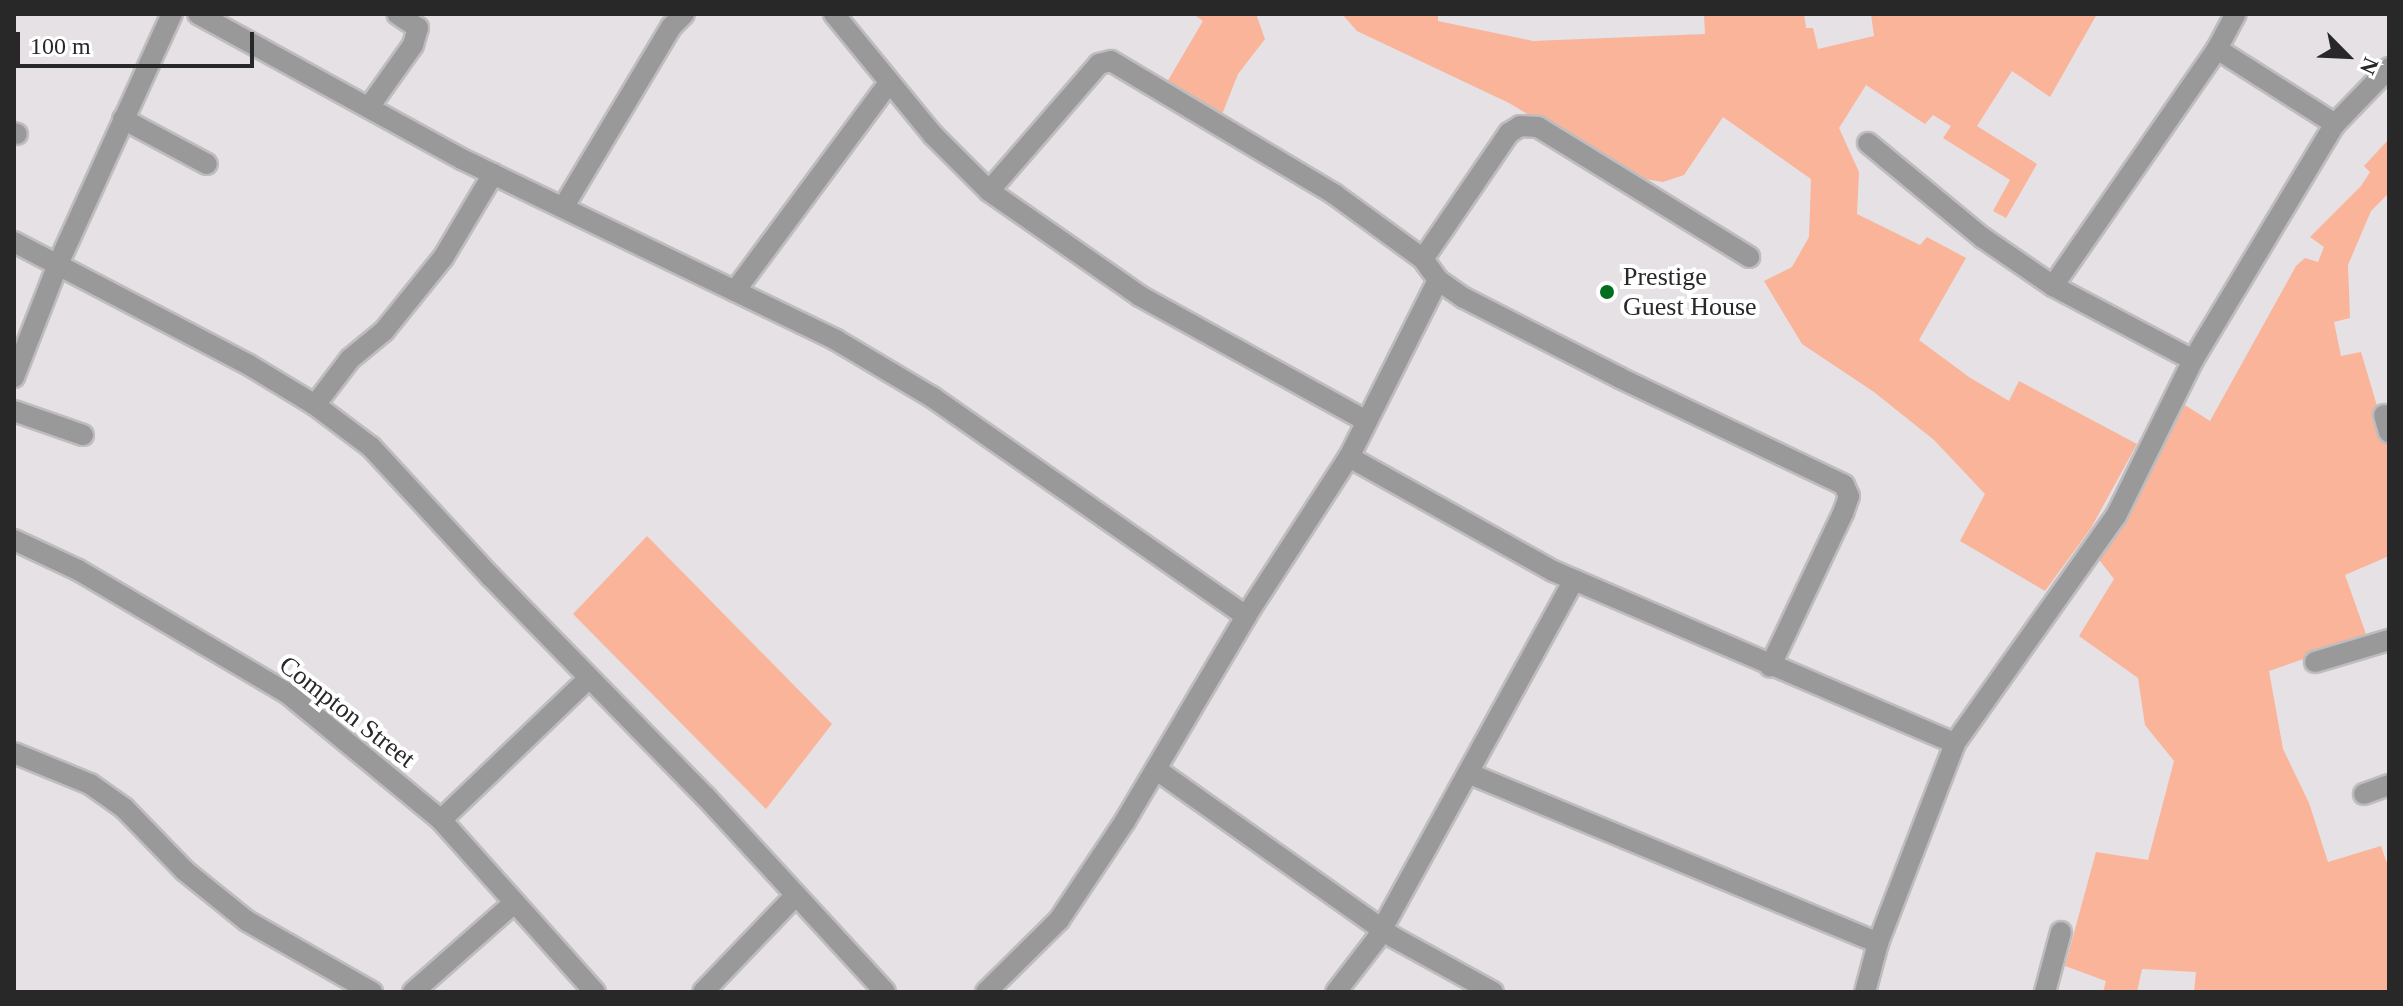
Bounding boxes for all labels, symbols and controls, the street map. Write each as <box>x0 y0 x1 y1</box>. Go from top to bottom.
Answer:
scale bar <box>20 16 258 66</box>
north arrow <box>2307 16 2387 96</box>
text: 100 m <box>30 33 91 59</box>
text: N <box>2355 54 2384 78</box>
place label: Prestige Guest House <box>1623 261 1757 322</box>
marker: Prestige Guest House <box>1598 283 1616 301</box>
street label: Compton Street <box>273 649 421 775</box>

